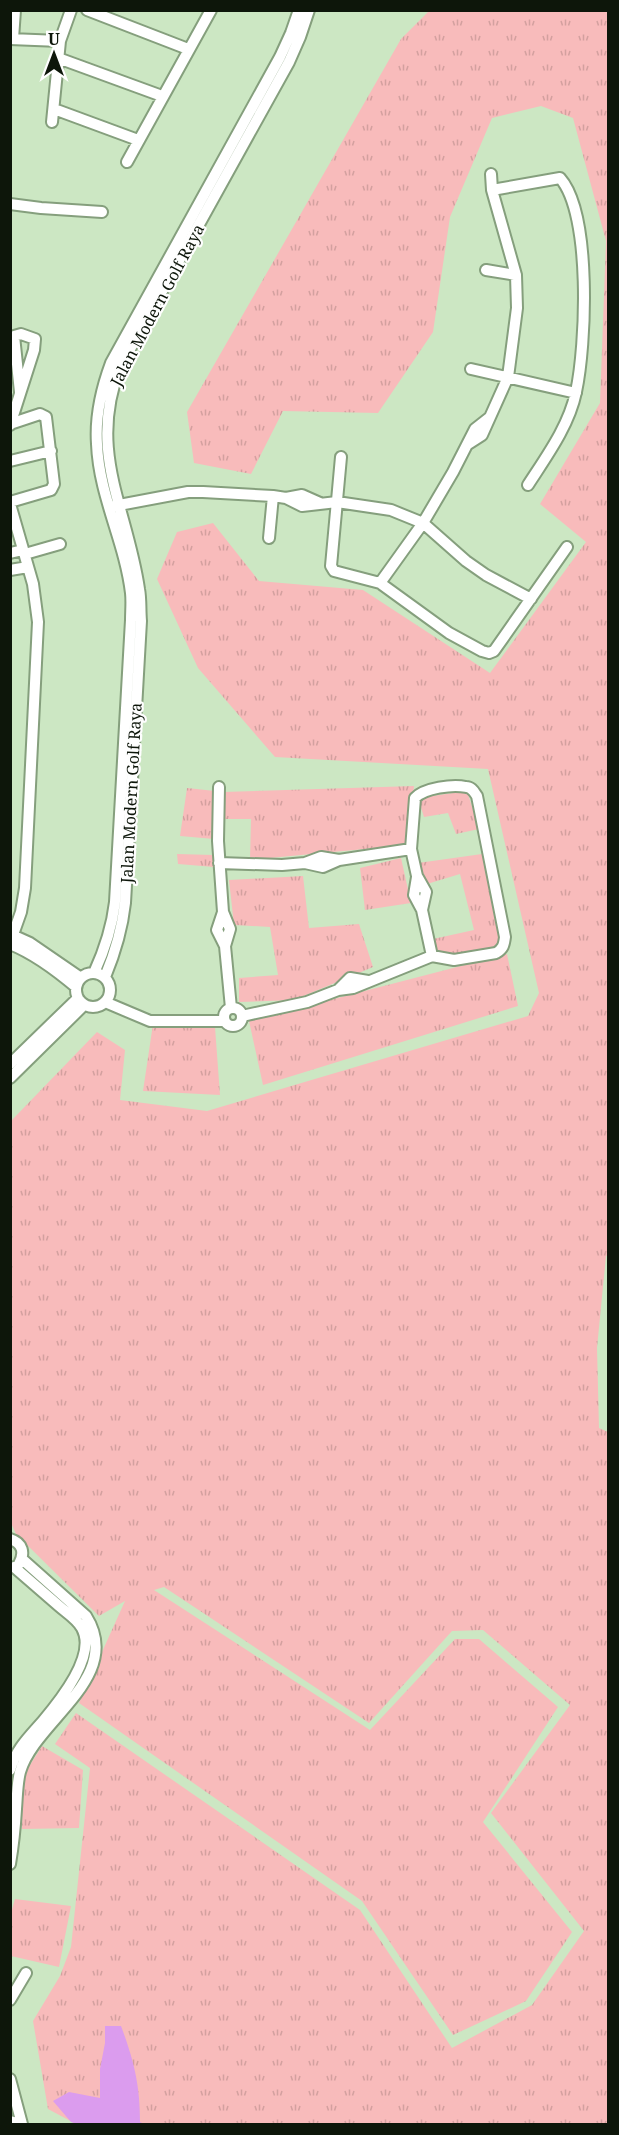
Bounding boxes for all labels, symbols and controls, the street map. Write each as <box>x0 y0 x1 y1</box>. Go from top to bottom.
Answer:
north arrow <box>24 24 84 84</box>
text: U <box>48 28 60 50</box>
street label: Jalan Modern Golf Raya <box>104 220 209 391</box>
street label: Jalan Modern Golf Raya <box>115 702 147 885</box>

